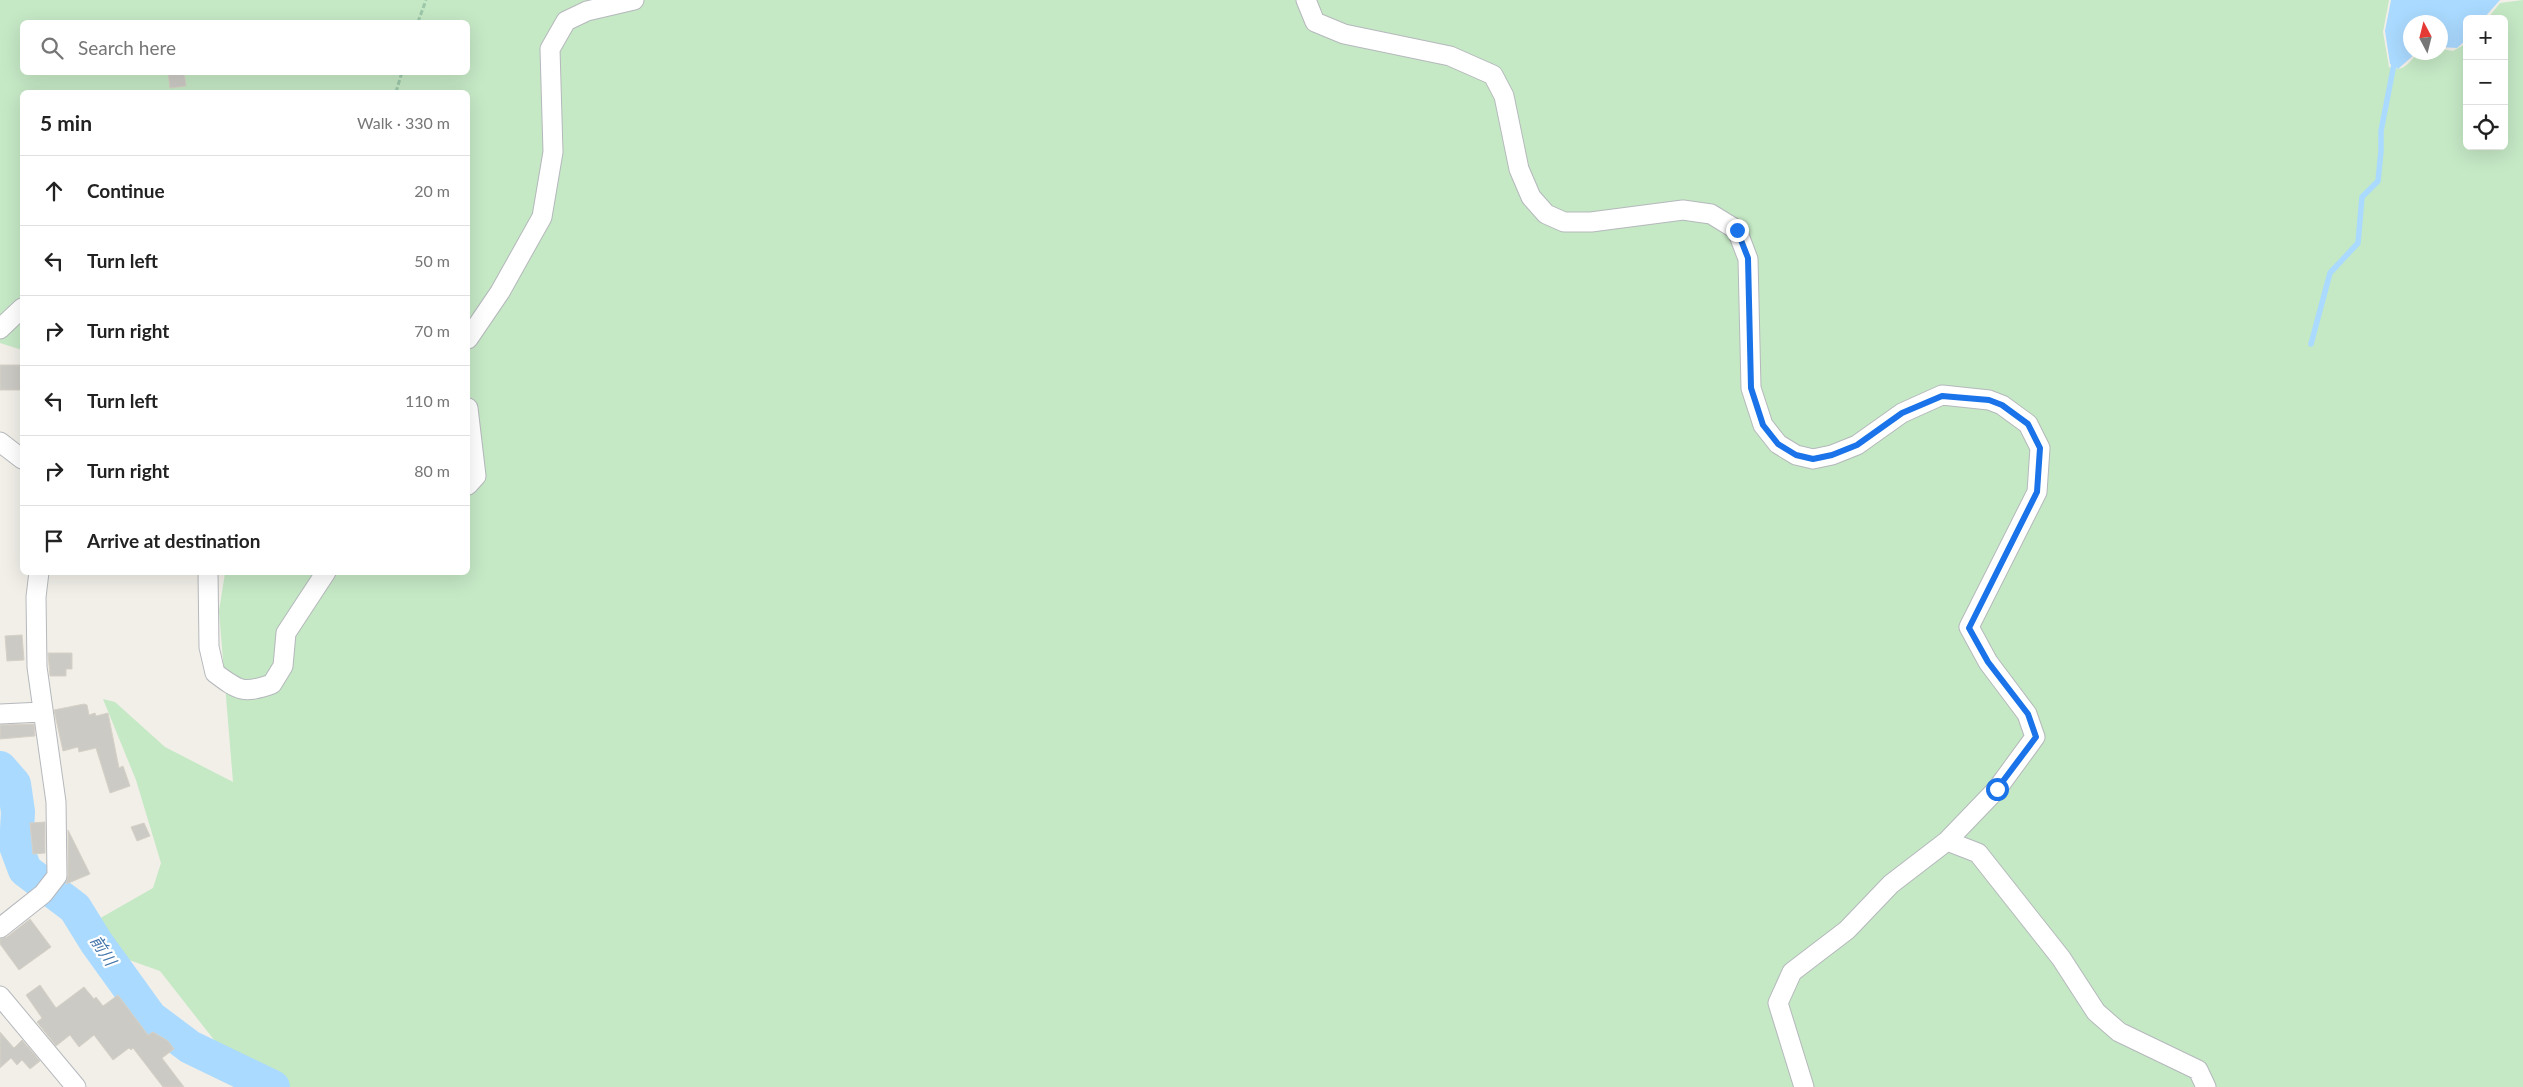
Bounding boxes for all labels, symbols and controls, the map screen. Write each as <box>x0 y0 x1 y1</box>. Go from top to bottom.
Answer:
north arrow <box>2403 15 2448 60</box>
map controls <box>2463 15 2508 150</box>
button: + <box>2463 15 2508 60</box>
search box <box>20 20 470 75</box>
icon: search <box>38 34 66 62</box>
text: Search here <box>78 36 176 59</box>
button: − <box>2463 60 2508 105</box>
button: locate <box>2463 105 2508 150</box>
text: 5 min <box>40 110 92 135</box>
text: Walk · 330 m <box>357 113 450 132</box>
icon: ahead <box>40 177 68 205</box>
text: Continue <box>87 179 165 202</box>
text: 20 m <box>414 181 450 200</box>
route end <box>1726 219 1749 242</box>
icon: left <box>40 247 68 275</box>
text: Turn left <box>87 249 158 272</box>
text: 50 m <box>414 251 450 270</box>
icon: right <box>40 317 68 345</box>
text: Turn right <box>87 319 169 342</box>
text: 70 m <box>414 321 450 340</box>
icon: left <box>40 387 68 415</box>
text: Turn left <box>87 389 158 412</box>
text: 110 m <box>405 391 450 410</box>
icon: right <box>40 457 68 485</box>
text: Turn right <box>87 459 169 482</box>
text: 80 m <box>414 461 450 480</box>
icon: arrive <box>40 527 68 555</box>
text: Arrive at destination <box>87 529 260 552</box>
route start <box>1986 778 2009 801</box>
water label: 前川 <box>87 931 122 970</box>

